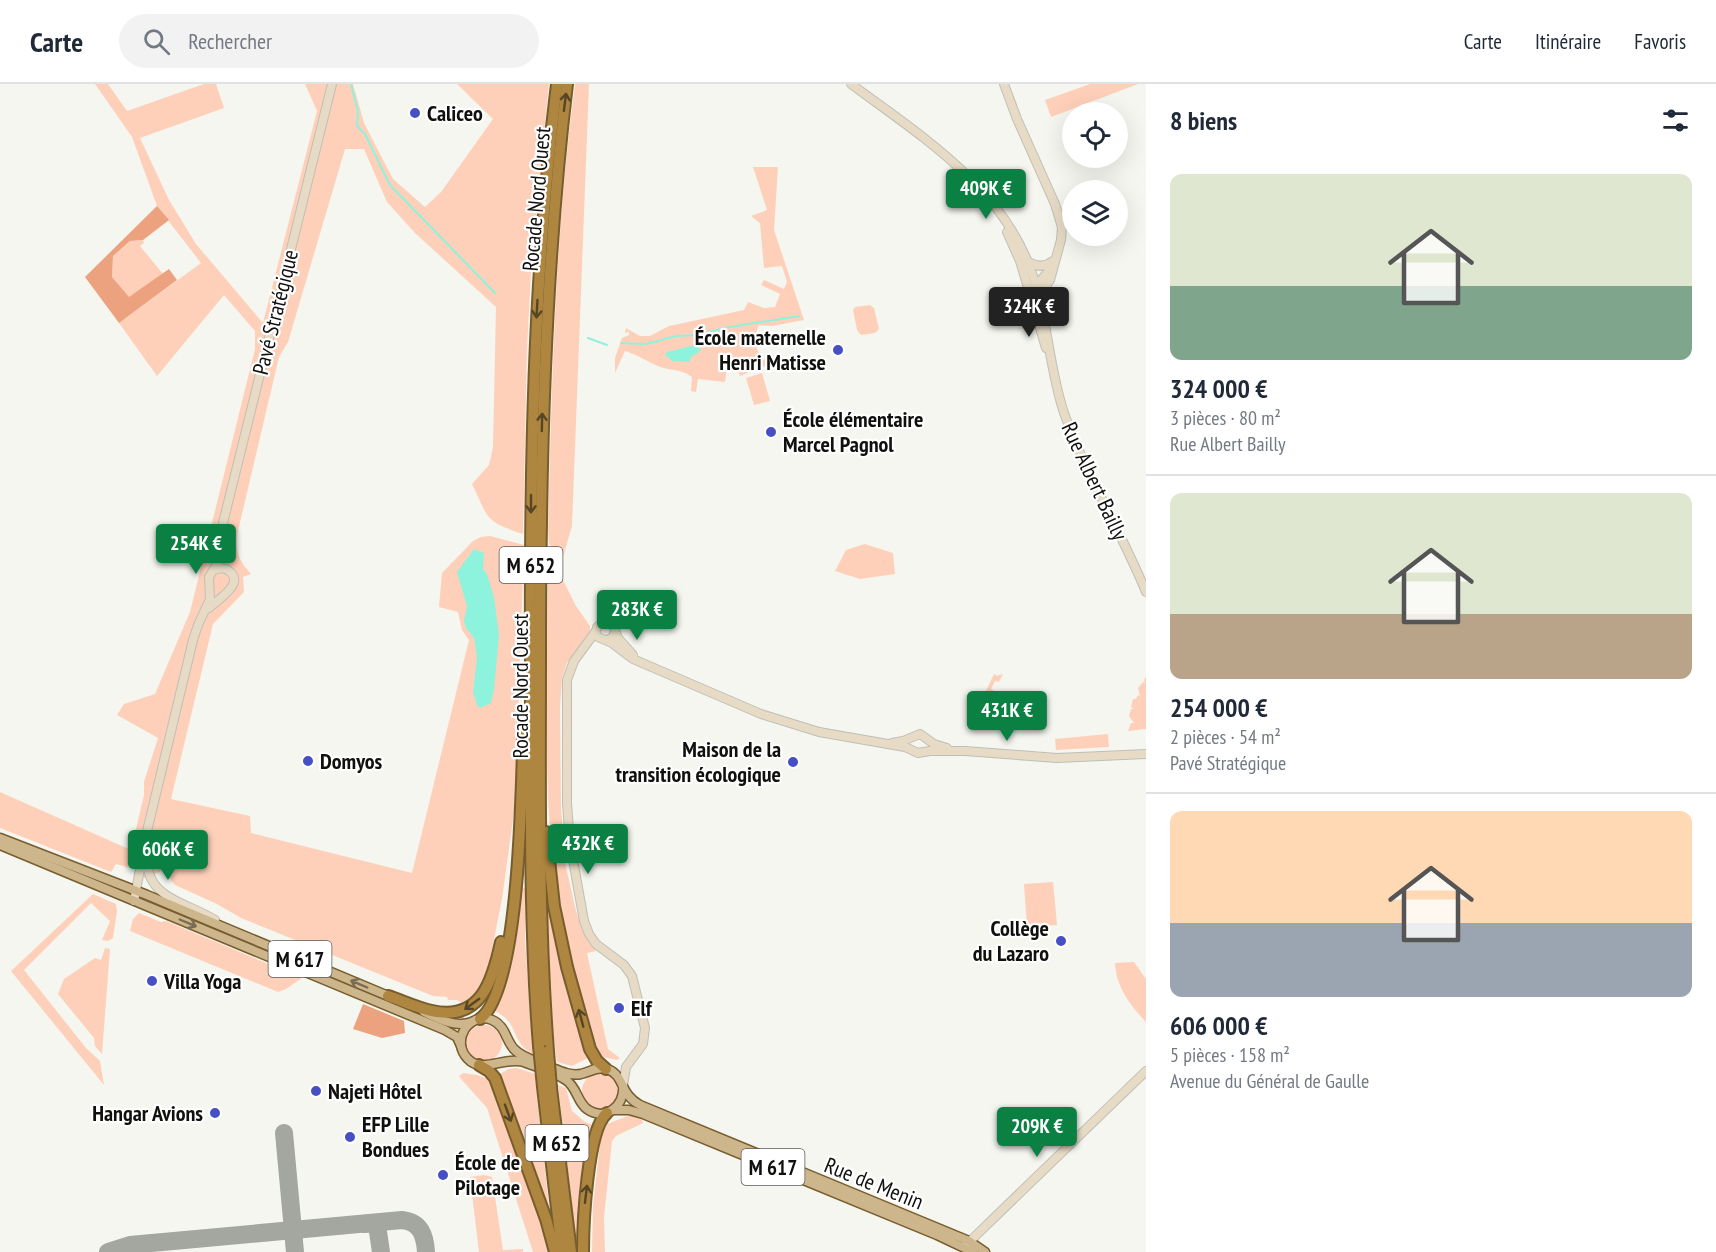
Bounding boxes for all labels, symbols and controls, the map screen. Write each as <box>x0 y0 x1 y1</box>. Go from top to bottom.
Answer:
search box <box>119 14 539 68</box>
text: Carte <box>30 23 83 60</box>
icon: search <box>140 25 173 58</box>
text: Rechercher <box>188 27 272 55</box>
text: Carte <box>1464 28 1502 55</box>
text: Itinéraire <box>1535 28 1601 55</box>
text: Favoris <box>1634 28 1686 55</box>
one-way arrow <box>560 92 571 112</box>
place label: Caliceo <box>427 99 483 127</box>
map controls <box>1062 102 1128 246</box>
button: locate <box>1062 102 1128 168</box>
text: 8 biens <box>1170 104 1237 137</box>
icon: filters <box>1659 104 1692 137</box>
marker: Caliceo <box>408 106 422 120</box>
street label: Rocade Nord Ouest <box>516 126 556 272</box>
pin: 409K € <box>937 169 1035 220</box>
text: 409K € <box>960 175 1012 201</box>
button: layers <box>1062 180 1128 246</box>
icon: home <box>1377 213 1485 321</box>
street label: Pavé Stratégique <box>246 247 304 377</box>
pin: 324K € <box>980 287 1078 338</box>
text: 324K € <box>1003 293 1055 319</box>
one-way arrow <box>531 299 542 319</box>
place label: École maternelle Henri Matisse <box>695 323 826 376</box>
marker: École maternelle Henri Matisse <box>831 343 845 357</box>
text: 324 000 € <box>1170 372 1268 405</box>
place label: École élémentaire Marcel Pagnol <box>783 405 923 458</box>
text: 3 pièces · 80 m² <box>1170 405 1281 431</box>
one-way arrow <box>536 412 548 432</box>
street label: Rue Albert Bailly <box>1055 417 1135 545</box>
marker: École élémentaire Marcel Pagnol <box>764 425 778 439</box>
text: Rue Albert Bailly <box>1170 431 1286 457</box>
one-way arrow <box>525 494 537 514</box>
pin: 254K € <box>147 524 245 575</box>
text: 254K € <box>170 530 222 556</box>
icon: home <box>1377 532 1485 640</box>
road number: M 652 <box>500 547 562 583</box>
pin: 283K € <box>588 590 686 641</box>
text: 283K € <box>611 596 663 622</box>
street label: Rocade Nord Ouest <box>506 614 534 758</box>
pin: 431K € <box>958 691 1056 742</box>
text: 254 000 € <box>1170 691 1268 724</box>
text: 431K € <box>981 697 1033 723</box>
text: 2 pièces · 54 m² <box>1170 724 1281 750</box>
place label: Maison de la transition écologique <box>616 735 781 788</box>
place label: Domyos <box>320 747 383 775</box>
text: Pavé Stratégique <box>1170 750 1286 776</box>
marker: Domyos <box>301 754 315 768</box>
marker: Maison de la transition écologique <box>786 755 800 769</box>
pin: 432K € <box>539 824 637 875</box>
pin: 606K € <box>119 830 217 881</box>
text: 432K € <box>562 830 614 856</box>
text: 606K € <box>142 836 194 862</box>
icon: home <box>1377 850 1485 958</box>
place label: Collège du Lazaro <box>973 914 1049 967</box>
one-way arrow <box>179 918 197 929</box>
marker: Collège du Lazaro <box>1054 934 1068 948</box>
road number: M 617 <box>268 941 332 977</box>
place label: Villa Yoga <box>163 967 241 995</box>
marker: Villa Yoga <box>145 974 159 988</box>
one-way arrow <box>350 978 369 989</box>
place label: Elf <box>631 994 653 1022</box>
one-way arrow <box>464 997 480 1010</box>
marker: Elf <box>612 1001 626 1015</box>
one-way arrow <box>575 1009 587 1028</box>
text: 606 000 € <box>1170 1009 1268 1042</box>
text: 5 pièces · 158 m² <box>1170 1042 1290 1068</box>
text: Avenue du Général de Gaulle <box>1170 1068 1369 1094</box>
place label: Najeti Hôtel <box>328 1077 423 1105</box>
marker: Najeti Hôtel <box>309 1084 323 1098</box>
place label: Hangar Avions <box>92 1099 203 1127</box>
one-way arrow <box>503 1103 514 1122</box>
marker: Hangar Avions <box>208 1106 222 1120</box>
pin: 209K € <box>988 1107 1086 1158</box>
place label: EFP Lille Bondues <box>362 1110 429 1163</box>
text: 209K € <box>1011 1113 1063 1139</box>
road number: M 652 <box>526 1125 588 1161</box>
marker: EFP Lille Bondues <box>343 1130 357 1144</box>
place label: École de Pilotage <box>455 1148 520 1201</box>
road number: M 617 <box>742 1149 804 1185</box>
street label: Rue de Menin <box>820 1150 928 1216</box>
marker: École de Pilotage <box>436 1168 450 1182</box>
one-way arrow <box>581 1184 592 1204</box>

